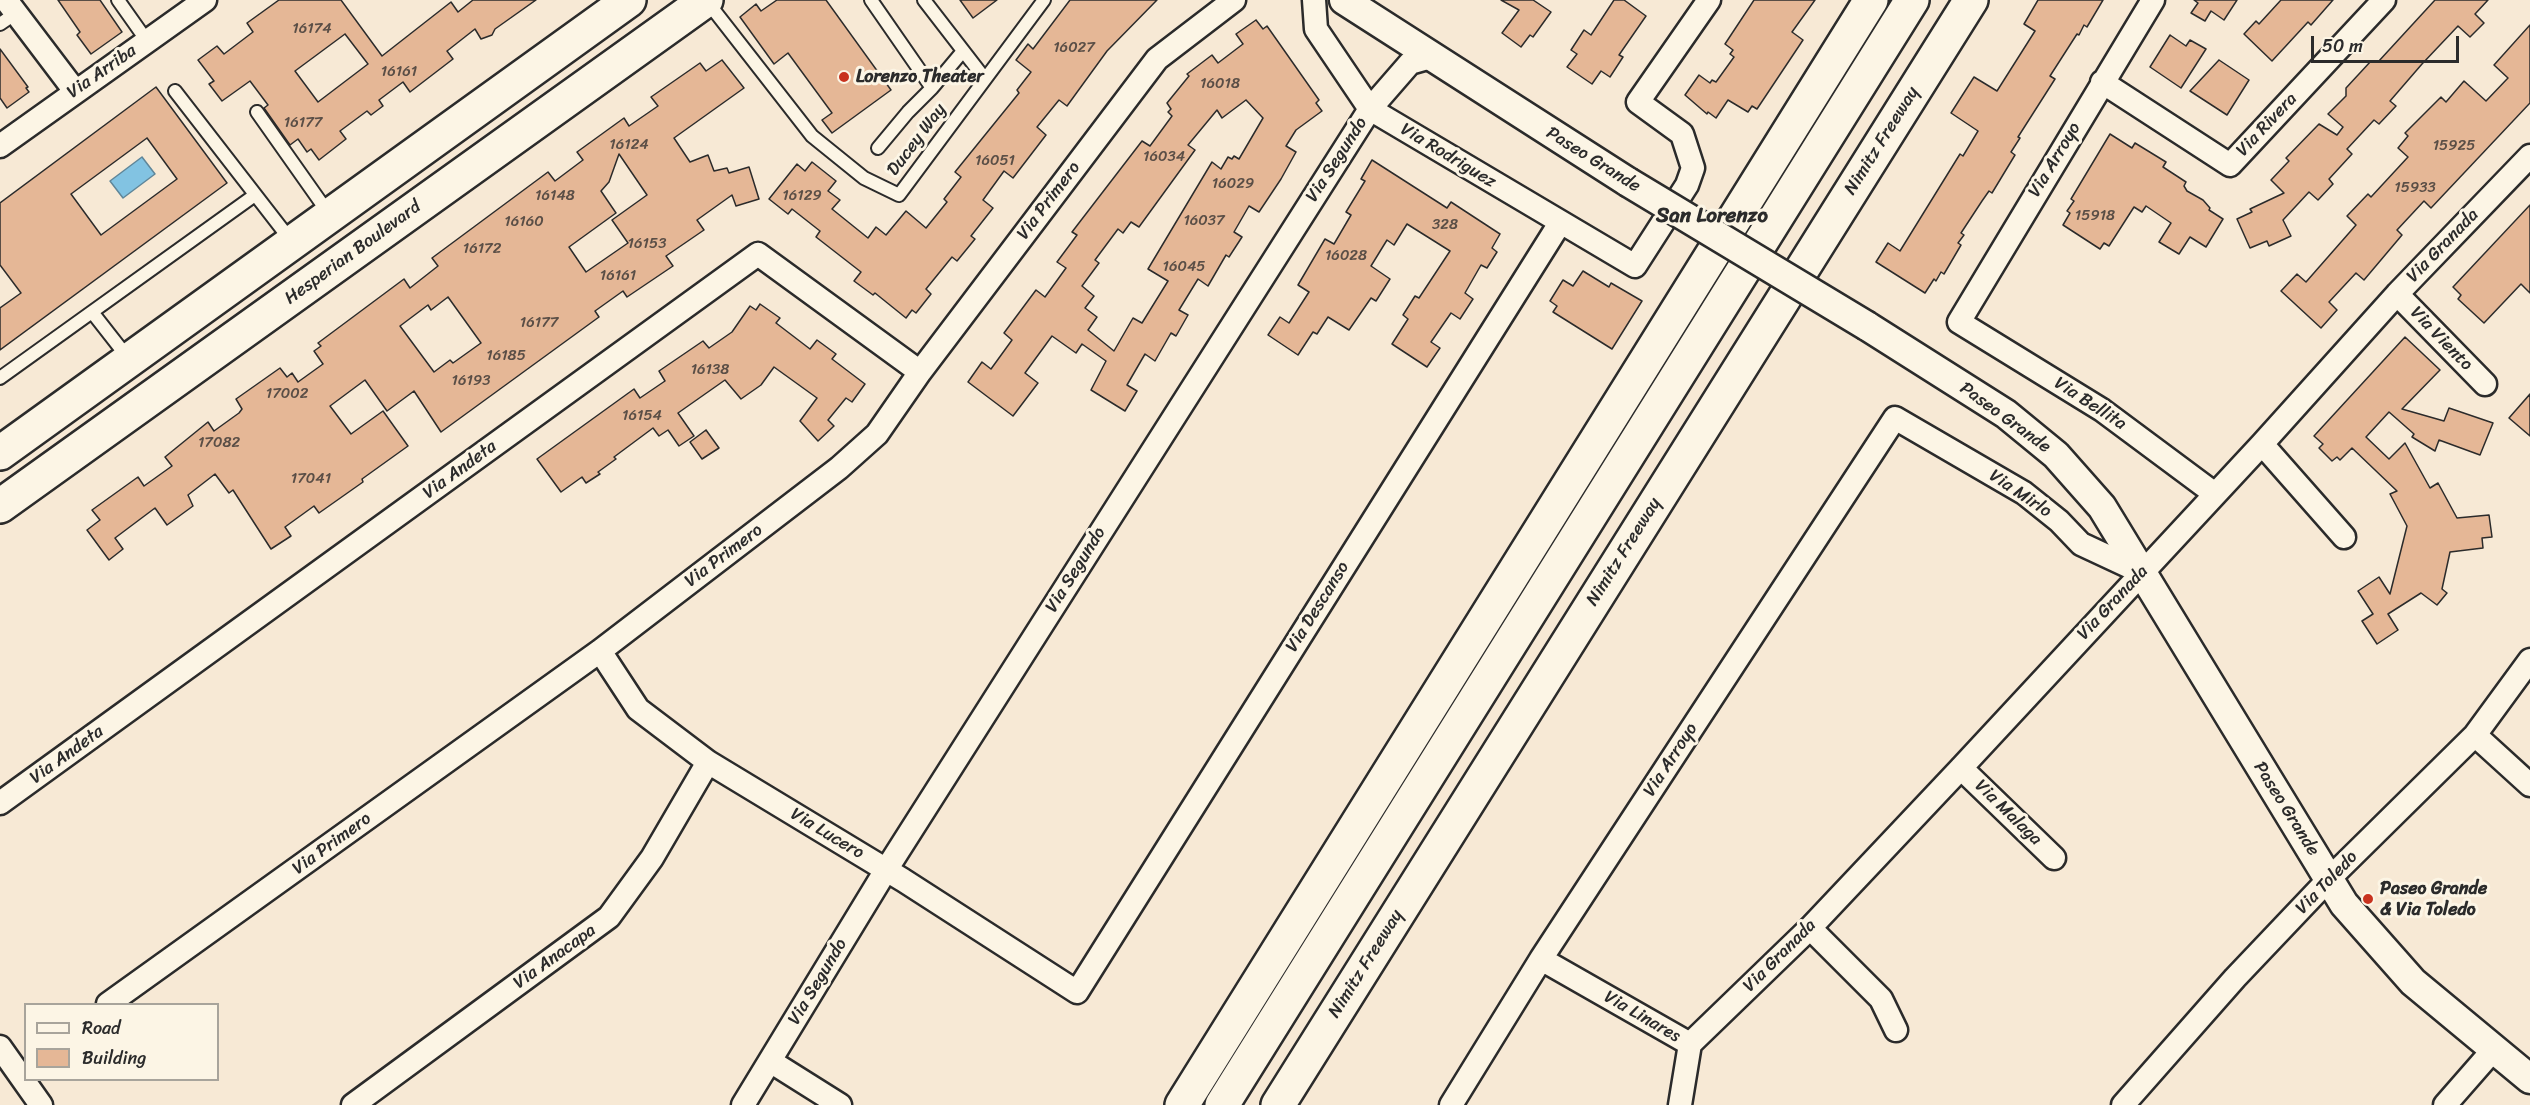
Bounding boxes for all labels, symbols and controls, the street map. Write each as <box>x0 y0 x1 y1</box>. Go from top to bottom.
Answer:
house number: 16174 <box>292 20 332 38</box>
scale bar <box>2314 24 2462 62</box>
text: 50 m <box>2322 30 2363 62</box>
house number: 16027 <box>1053 39 1095 57</box>
street label: Via Arriba <box>63 40 141 104</box>
house number: 16161 <box>381 63 417 81</box>
place label: Lorenzo Theater <box>856 66 984 88</box>
marker: Lorenzo Theater <box>837 70 851 84</box>
house number: 16018 <box>1200 75 1240 93</box>
street label: Nimitz Freeway <box>1840 83 1924 199</box>
street label: Via Rivera <box>2232 89 2302 161</box>
street label: Ducey Way <box>883 100 951 180</box>
house number: 16177 <box>284 114 322 132</box>
street label: Via Segundo <box>1302 114 1372 206</box>
street label: Via Rodriguez <box>1396 119 1500 193</box>
street label: Via Arroyo <box>2024 119 2086 201</box>
street label: Paseo Grande <box>1542 122 1644 198</box>
house number: 16124 <box>609 136 649 154</box>
house number: 15925 <box>2433 137 2475 155</box>
house number: 16034 <box>1143 148 1185 166</box>
house number: 16051 <box>975 152 1015 170</box>
street label: Via Primero <box>1013 158 1085 244</box>
house number: 16029 <box>1212 175 1254 193</box>
house number: 15933 <box>2394 179 2436 197</box>
house number: 16148 <box>535 187 575 205</box>
house number: 16129 <box>782 187 822 205</box>
street label: Hesperian Boulevard <box>281 196 425 310</box>
district label: San Lorenzo <box>1656 204 1768 230</box>
street label: Via Granada <box>2402 205 2484 287</box>
house number: 15918 <box>2075 207 2115 225</box>
house number: 16037 <box>1183 212 1225 230</box>
house number: 16160 <box>504 213 544 231</box>
house number: 328 <box>1432 216 1458 234</box>
house number: 16153 <box>628 235 666 253</box>
house number: 16172 <box>463 240 501 258</box>
house number: 16028 <box>1325 247 1367 265</box>
house number: 16045 <box>1163 258 1205 276</box>
house number: 16161 <box>600 267 636 285</box>
street label: Via Viento <box>2405 302 2477 376</box>
house number: 16177 <box>520 314 558 332</box>
house number: 16185 <box>486 347 526 365</box>
house number: 16138 <box>691 361 729 379</box>
house number: 16193 <box>452 372 490 390</box>
street label: Via Bellita <box>2050 373 2130 435</box>
street label: Paseo Grande <box>1955 378 2055 458</box>
house number: 17002 <box>266 385 308 403</box>
house number: 16154 <box>622 407 662 425</box>
house number: 17082 <box>198 434 240 452</box>
street label: Via Andeta <box>419 436 501 504</box>
street label: Via Mirlo <box>1985 465 2055 523</box>
house number: 17041 <box>291 470 331 488</box>
street label: Nimitz Freeway <box>1582 494 1666 610</box>
street label: Via Primero <box>681 520 767 592</box>
street label: Via Segundo <box>1041 523 1111 617</box>
street label: Via Descanso <box>1282 558 1354 656</box>
street label: Via Granada <box>2073 561 2153 645</box>
street label: Via Arroyo <box>1639 719 1703 801</box>
street label: Via Andeta <box>26 721 108 789</box>
street label: Paseo Grande <box>2248 758 2324 860</box>
street label: Via Malaga <box>1970 776 2046 850</box>
street label: Via Lucero <box>786 804 868 864</box>
street label: Via Primero <box>288 808 376 880</box>
street label: Via Toledo <box>2292 847 2362 919</box>
place label: Paseo Grande & Via Toledo <box>2380 878 2487 920</box>
marker: Paseo Grande & Via Toledo <box>2361 892 2375 906</box>
street label: Nimitz Freeway <box>1324 906 1408 1022</box>
street label: Via Granada <box>1739 915 1821 997</box>
street label: Via Anacapa <box>510 920 600 994</box>
street label: Via Segundo <box>784 935 852 1029</box>
street label: Via Linares <box>1600 986 1684 1048</box>
legend <box>24 1003 219 1081</box>
text: Road <box>82 1012 121 1044</box>
text: Building <box>82 1042 146 1074</box>

